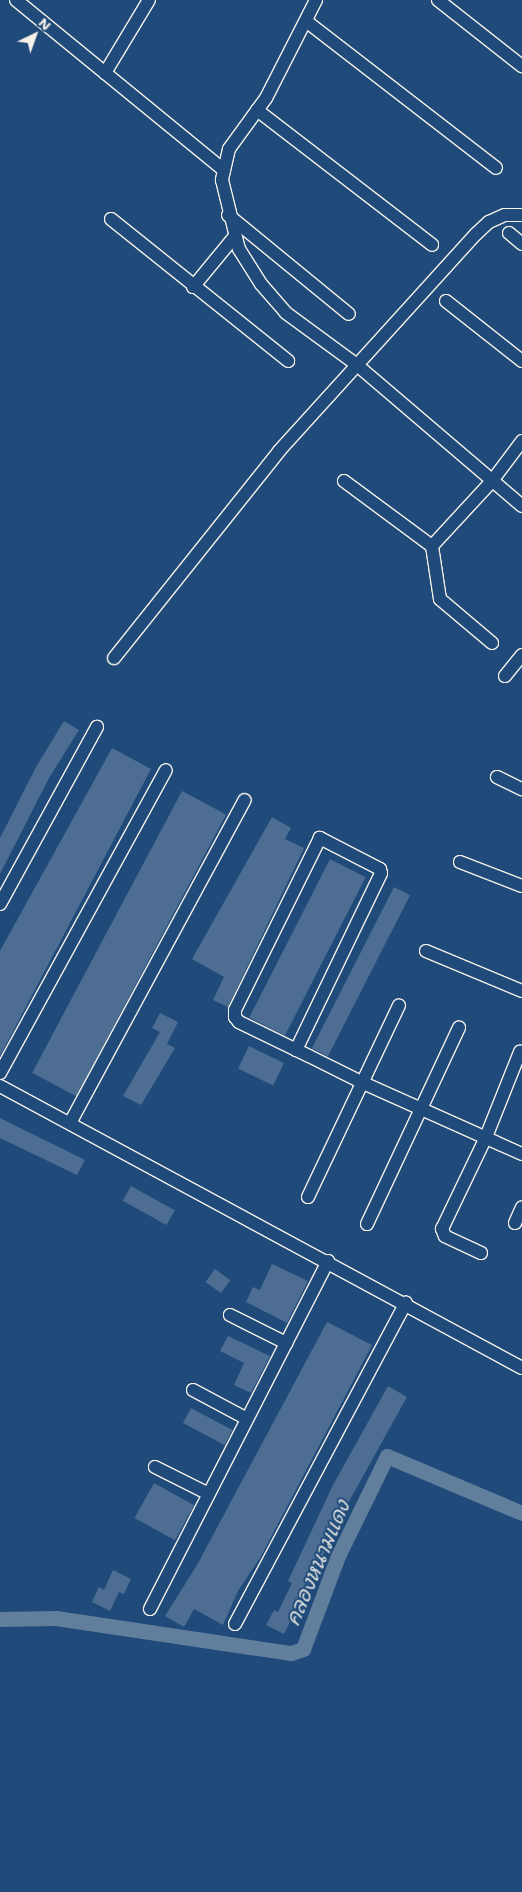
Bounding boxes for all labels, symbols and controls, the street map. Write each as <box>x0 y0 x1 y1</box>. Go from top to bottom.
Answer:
north arrow <box>10 10 60 60</box>
text: N <box>35 13 55 34</box>
water label: คลองหนามแดง <box>281 1497 355 1629</box>

